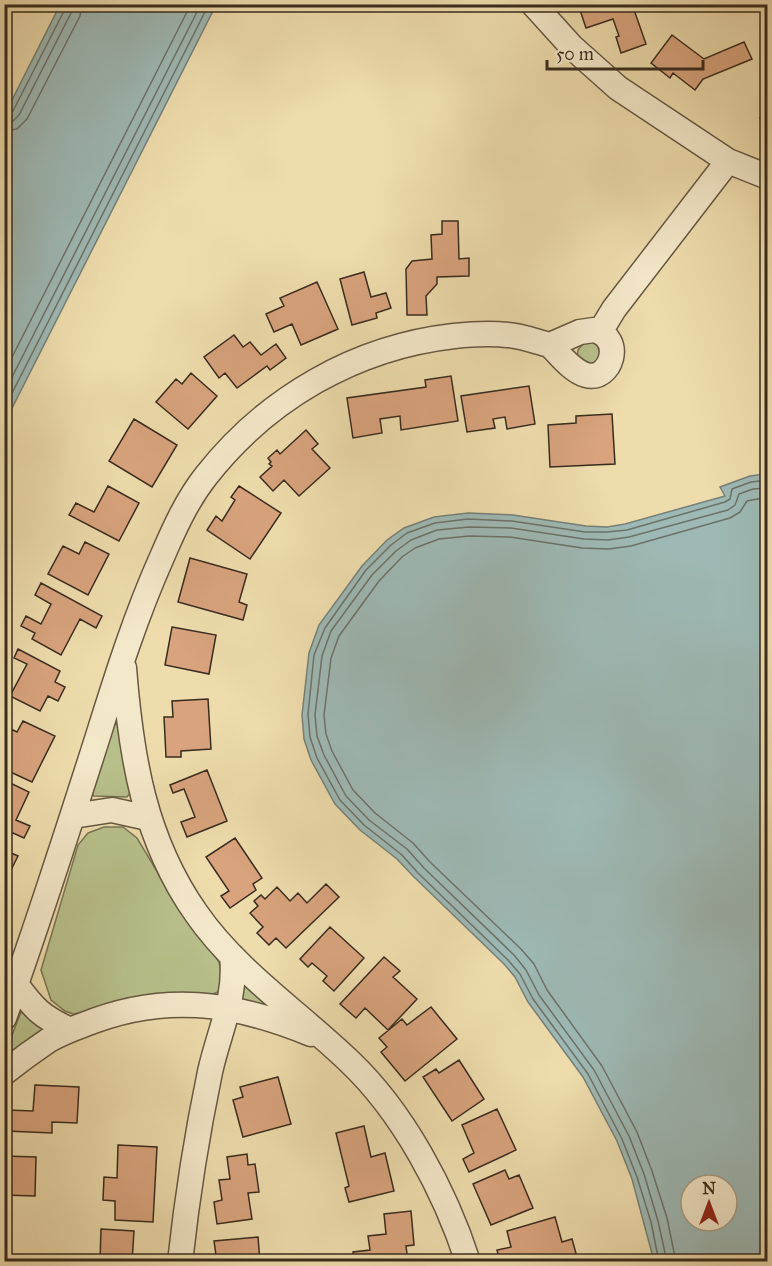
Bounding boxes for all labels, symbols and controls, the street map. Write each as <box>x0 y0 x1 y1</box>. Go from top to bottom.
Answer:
scale bar <box>547 33 703 71</box>
text: 50 m <box>556 43 594 65</box>
north arrow <box>679 1173 739 1233</box>
text: N <box>702 1179 716 1198</box>

